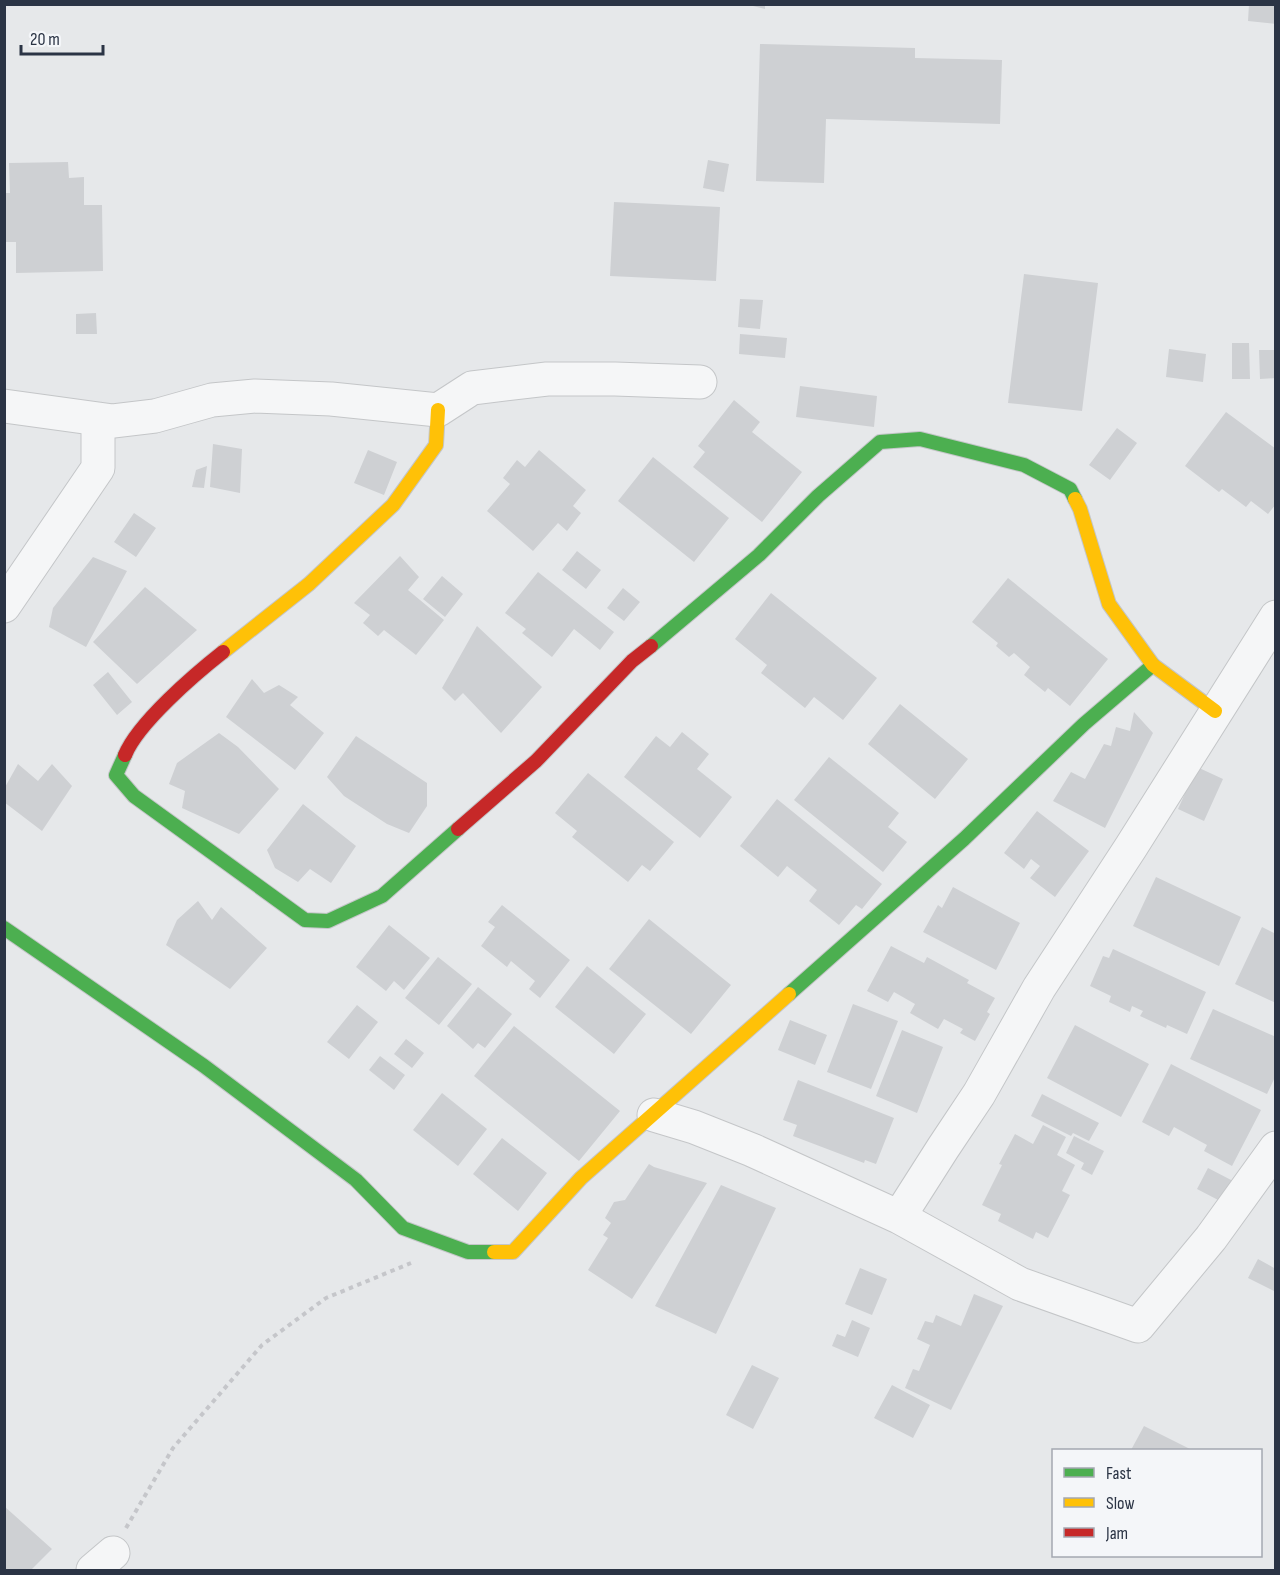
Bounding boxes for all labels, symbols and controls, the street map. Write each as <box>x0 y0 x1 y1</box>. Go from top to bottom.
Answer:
scale bar <box>21 18 104 56</box>
text: 20 m <box>30 29 60 50</box>
legend <box>1052 1449 1262 1557</box>
text: Fast <box>1106 1463 1132 1484</box>
text: Slow <box>1106 1493 1135 1514</box>
text: Jam <box>1105 1523 1128 1544</box>

